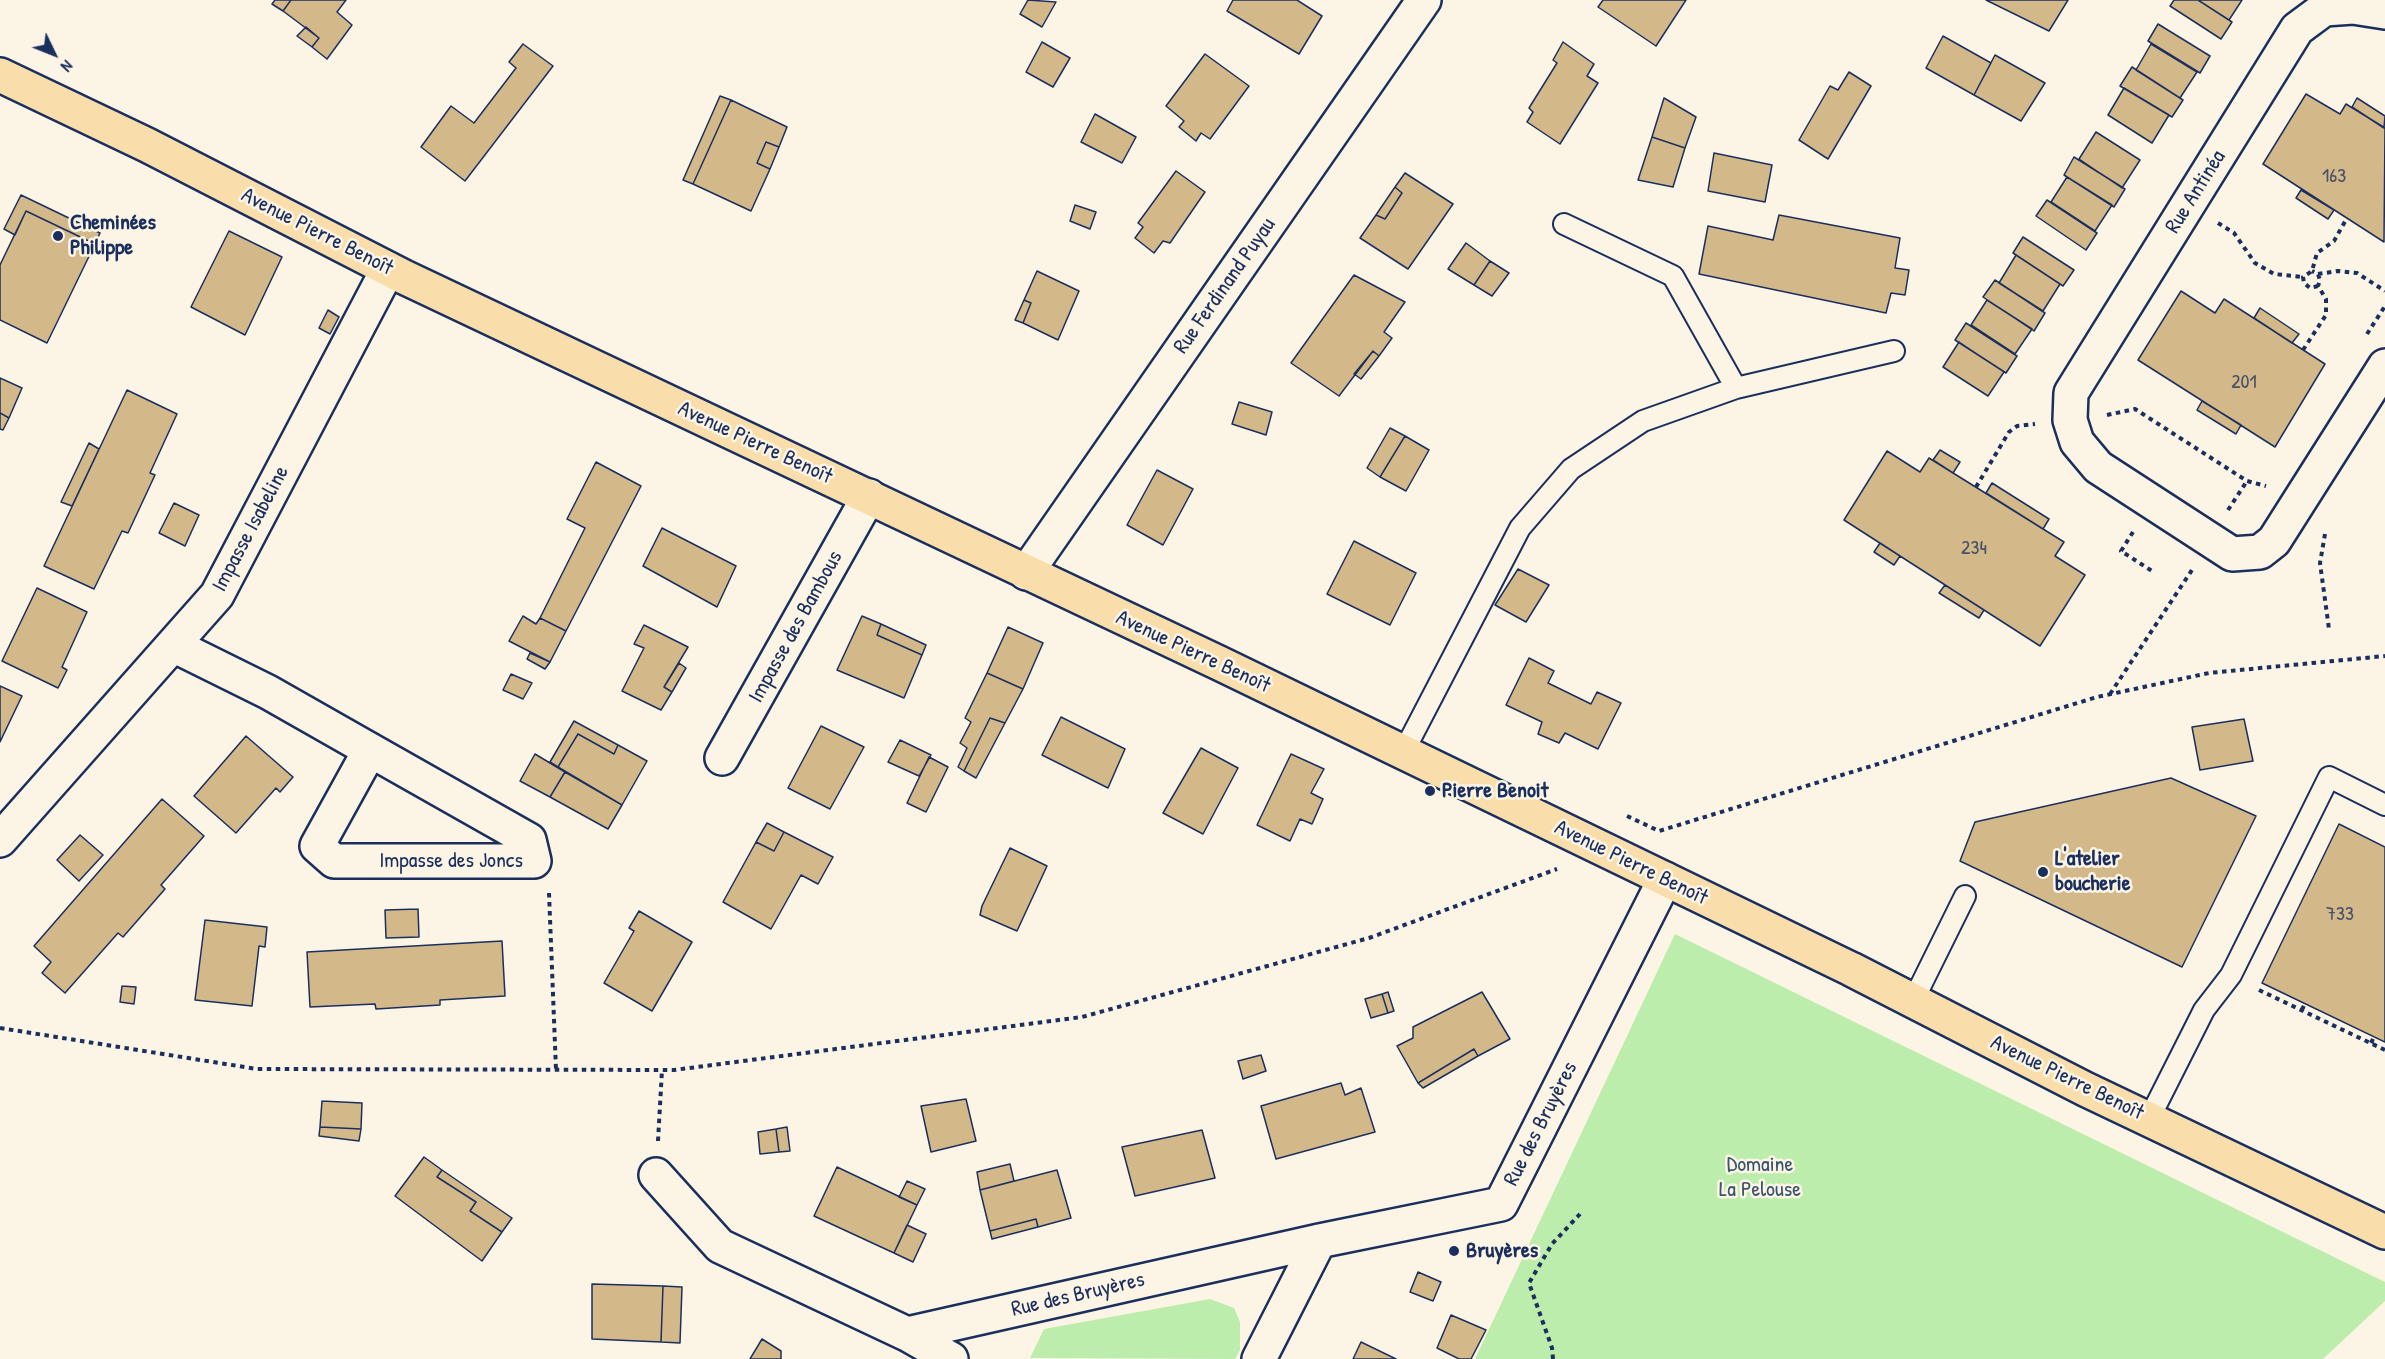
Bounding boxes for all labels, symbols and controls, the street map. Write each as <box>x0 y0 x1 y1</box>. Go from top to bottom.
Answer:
north arrow <box>24 24 84 84</box>
text: N <box>56 56 78 77</box>
street label: Rue Antinéa <box>2160 146 2232 238</box>
house number: 163 <box>2322 165 2346 189</box>
street label: Avenue Pierre Benoît <box>237 182 397 282</box>
place label: Cheminées Philippe <box>70 210 156 262</box>
street label: Rue Ferdinand Puyau <box>1168 213 1282 359</box>
marker: Cheminées Philippe <box>51 229 65 243</box>
house number: 201 <box>2231 371 2257 395</box>
street label: Avenue Pierre Benoît <box>674 396 836 490</box>
street label: Impasse Isabeline <box>207 462 295 596</box>
house number: 234 <box>1961 537 1987 561</box>
street label: Impasse des Bambous <box>743 546 849 708</box>
street label: Avenue Pierre Benoît <box>1112 605 1274 699</box>
place label: Pierre Benoit <box>1442 778 1548 804</box>
marker: Pierre Benoit <box>1423 784 1437 798</box>
street label: Avenue Pierre Benoît <box>1550 815 1712 911</box>
place label: L'atelier boucherie <box>2055 846 2130 897</box>
street label: Impasse des Joncs <box>379 848 523 874</box>
marker: L'atelier boucherie <box>2036 865 2050 879</box>
house number: 733 <box>2326 903 2354 927</box>
street label: Avenue Pierre Benoît <box>1986 1030 2148 1126</box>
street label: Rue des Bruyères <box>1498 1058 1584 1190</box>
park label: Domaine La Pelouse <box>1719 1152 1801 1204</box>
place label: Bruyères <box>1466 1238 1538 1264</box>
marker: Bruyères <box>1447 1244 1461 1258</box>
street label: Rue des Bruyères <box>1009 1267 1147 1323</box>

